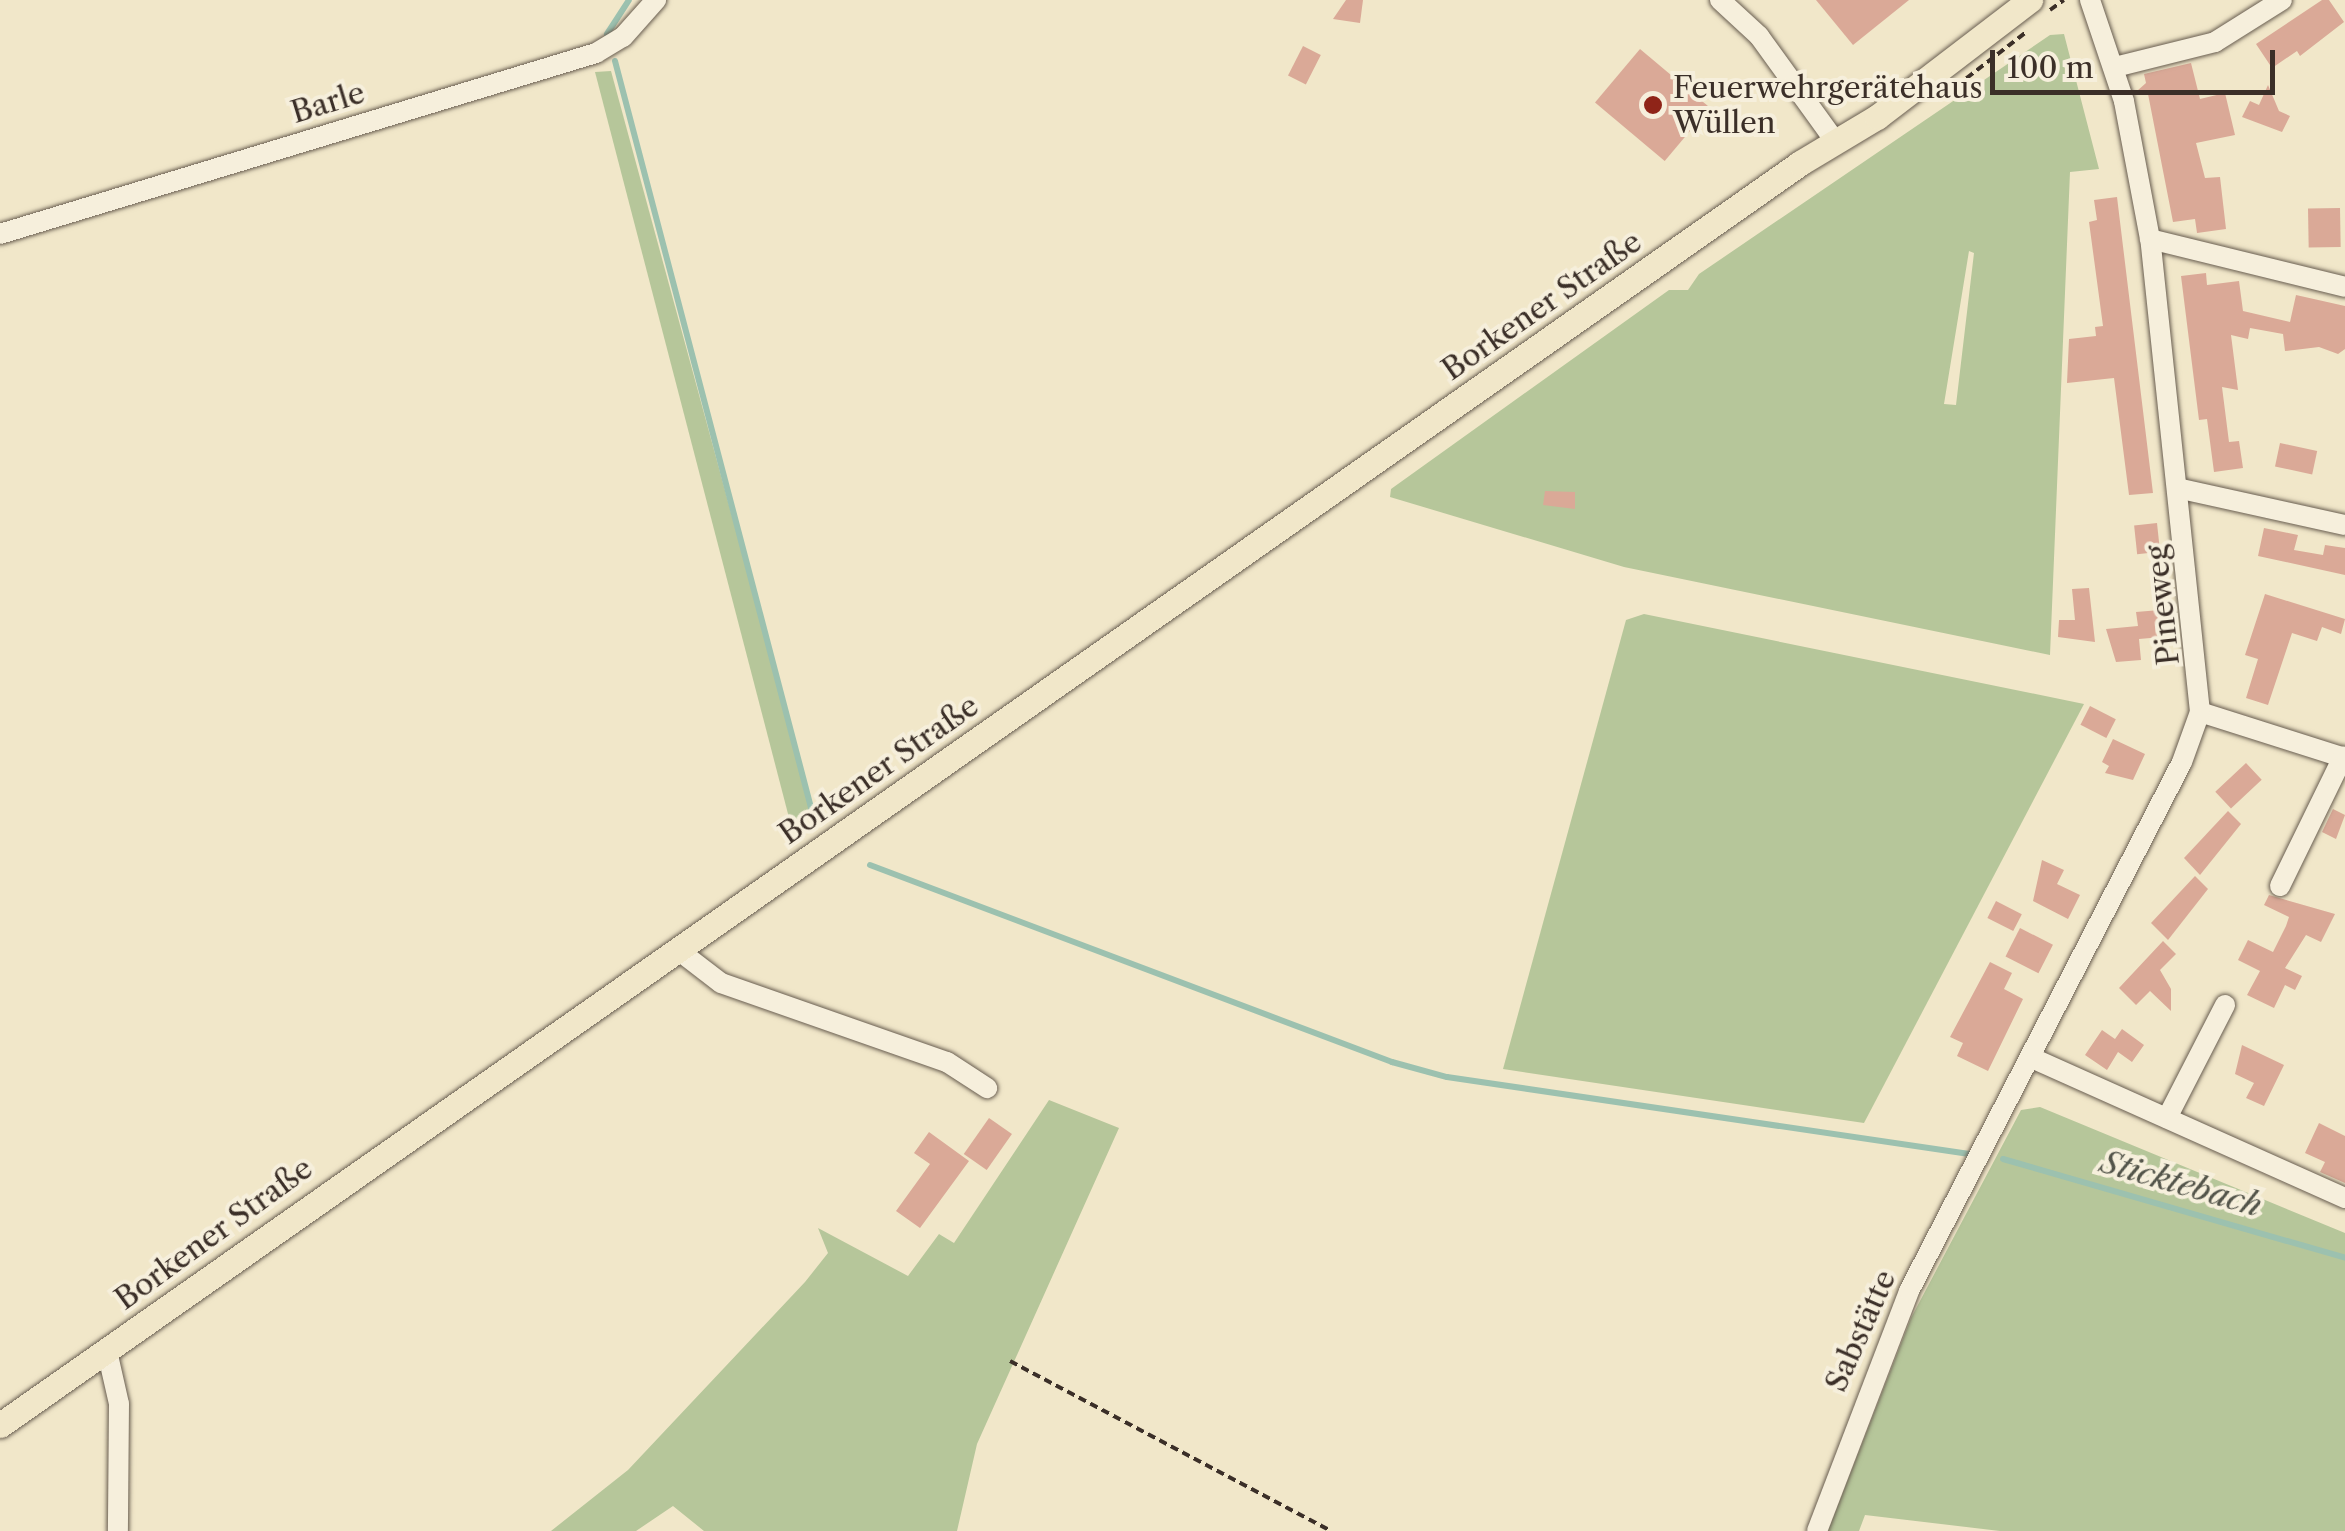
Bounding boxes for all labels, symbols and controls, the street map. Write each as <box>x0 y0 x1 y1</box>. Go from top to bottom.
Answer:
scale bar <box>1995 30 2280 92</box>
text: 100 m <box>2007 49 2094 86</box>
place label: Feuerwehrgerätehaus Wüllen <box>1673 70 1982 140</box>
street label: Barle <box>287 75 369 131</box>
marker: Feuerwehrgerätehaus Wüllen <box>1642 94 1664 116</box>
street label: Borkener Straße <box>1435 224 1649 388</box>
street label: Pineweg <box>2139 543 2187 667</box>
street label: Borkener Straße <box>772 688 986 852</box>
water label: Sticktebach <box>2096 1143 2266 1225</box>
street label: Borkener Straße <box>108 1150 320 1318</box>
street label: Sabstätte <box>1818 1265 1904 1397</box>

